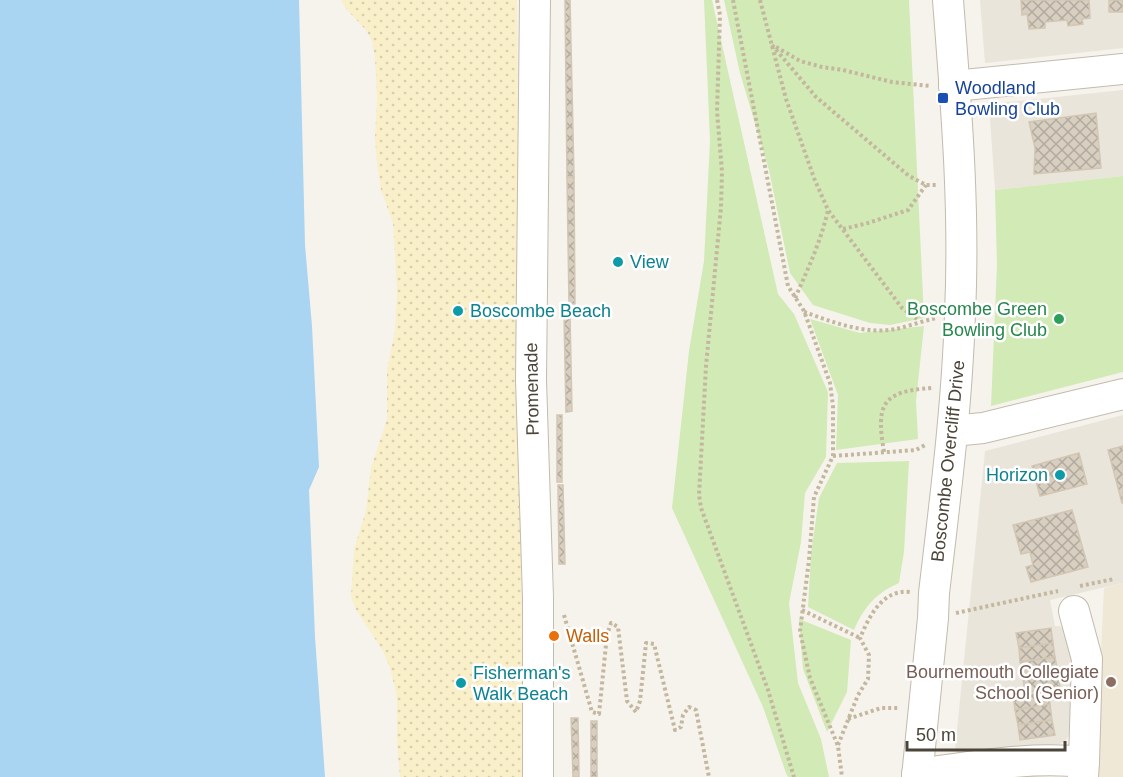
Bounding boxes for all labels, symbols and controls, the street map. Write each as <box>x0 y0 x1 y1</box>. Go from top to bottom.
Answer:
place label: Woodland Bowling Club <box>955 78 1060 119</box>
marker: Woodland Bowling Club <box>936 91 950 105</box>
place label: View <box>630 252 670 272</box>
marker: View <box>611 255 625 269</box>
place label: Boscombe Green Bowling Club <box>907 299 1047 340</box>
place label: Boscombe Beach <box>470 301 611 321</box>
marker: Boscombe Beach <box>451 304 465 318</box>
marker: Boscombe Green Bowling Club <box>1052 312 1066 326</box>
street label: Promenade <box>521 342 543 436</box>
street label: Boscombe Overcliff Drive <box>927 359 969 563</box>
place label: Horizon <box>986 465 1048 485</box>
marker: Horizon <box>1053 468 1067 482</box>
place label: Walls <box>566 626 609 646</box>
marker: Walls <box>547 629 561 643</box>
place label: Bournemouth Collegiate School (Senior) <box>906 662 1099 703</box>
place label: Fisherman's Walk Beach <box>473 663 570 704</box>
marker: Bournemouth Collegiate School (Senior) <box>1104 675 1118 689</box>
marker: Fisherman's Walk Beach <box>454 676 468 690</box>
scale bar <box>907 714 1064 752</box>
text: 50 m <box>916 725 956 745</box>

